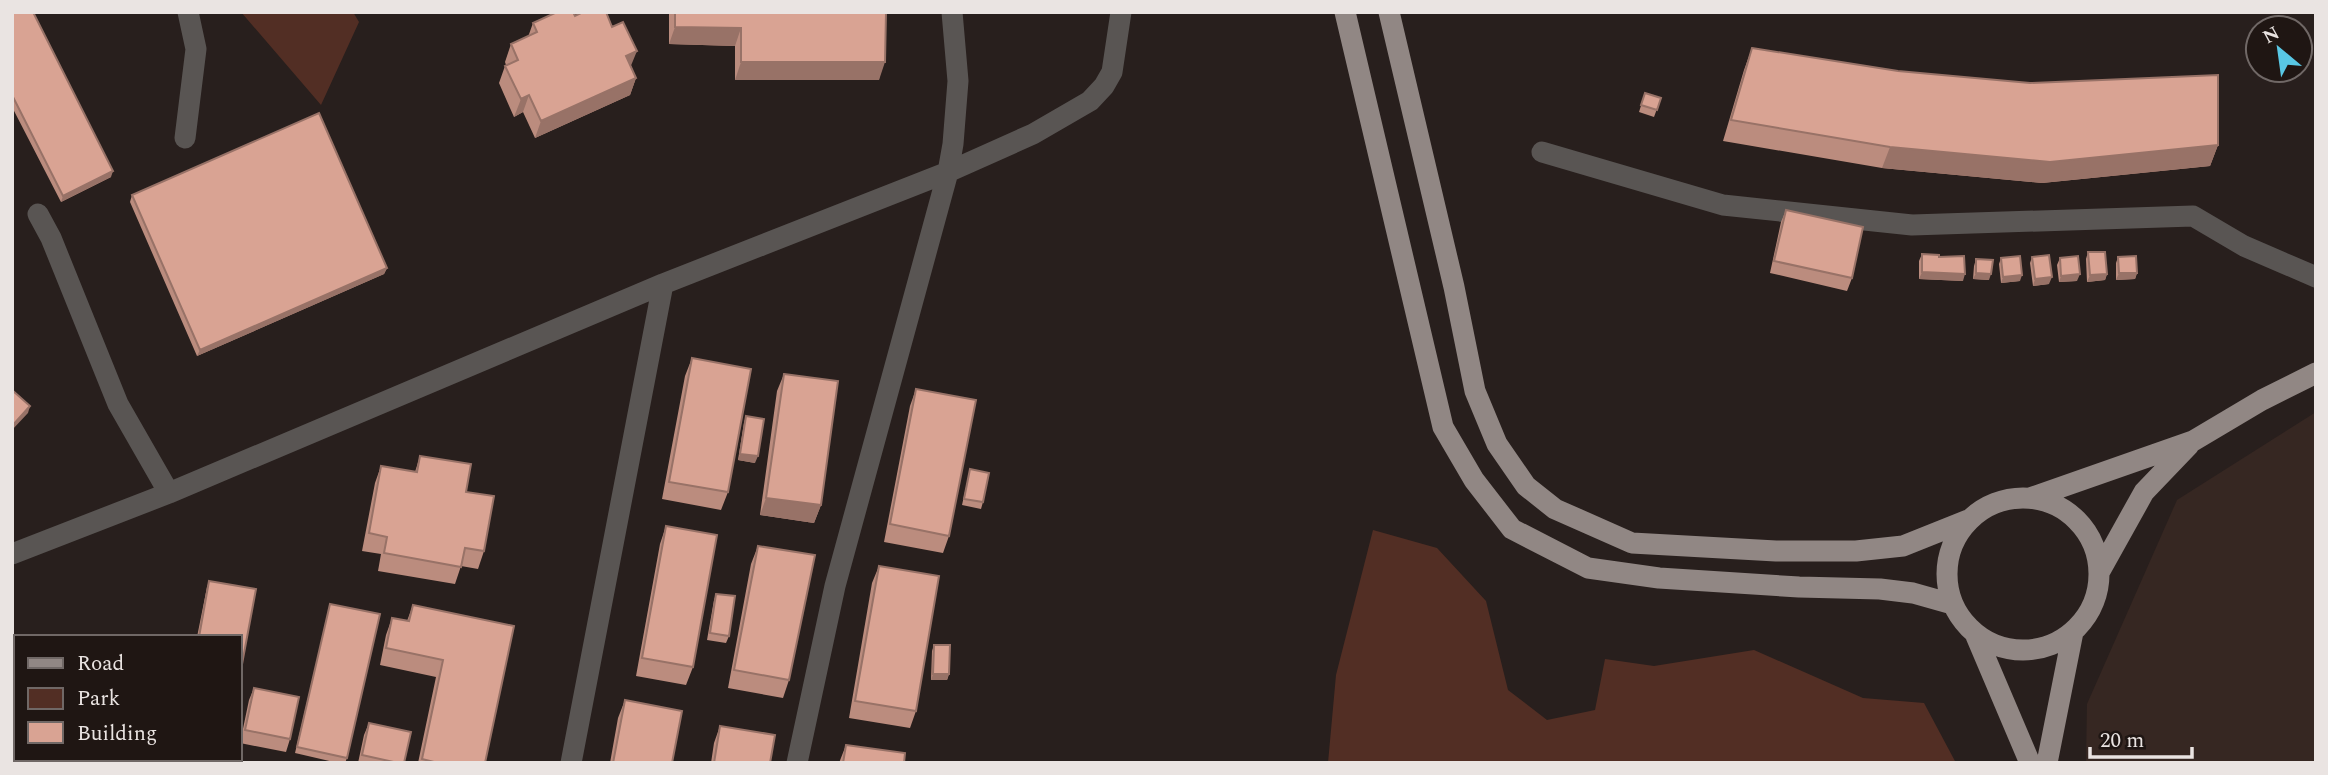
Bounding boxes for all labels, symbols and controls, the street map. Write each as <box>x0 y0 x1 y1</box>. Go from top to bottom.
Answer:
north arrow <box>2244 14 2314 84</box>
text: N <box>2258 19 2285 52</box>
legend <box>14 635 242 761</box>
text: Road <box>77 648 124 680</box>
text: Park <box>77 683 121 715</box>
scale bar <box>2090 716 2192 760</box>
text: Building <box>77 718 157 750</box>
text: 20 m <box>2100 725 2144 757</box>

